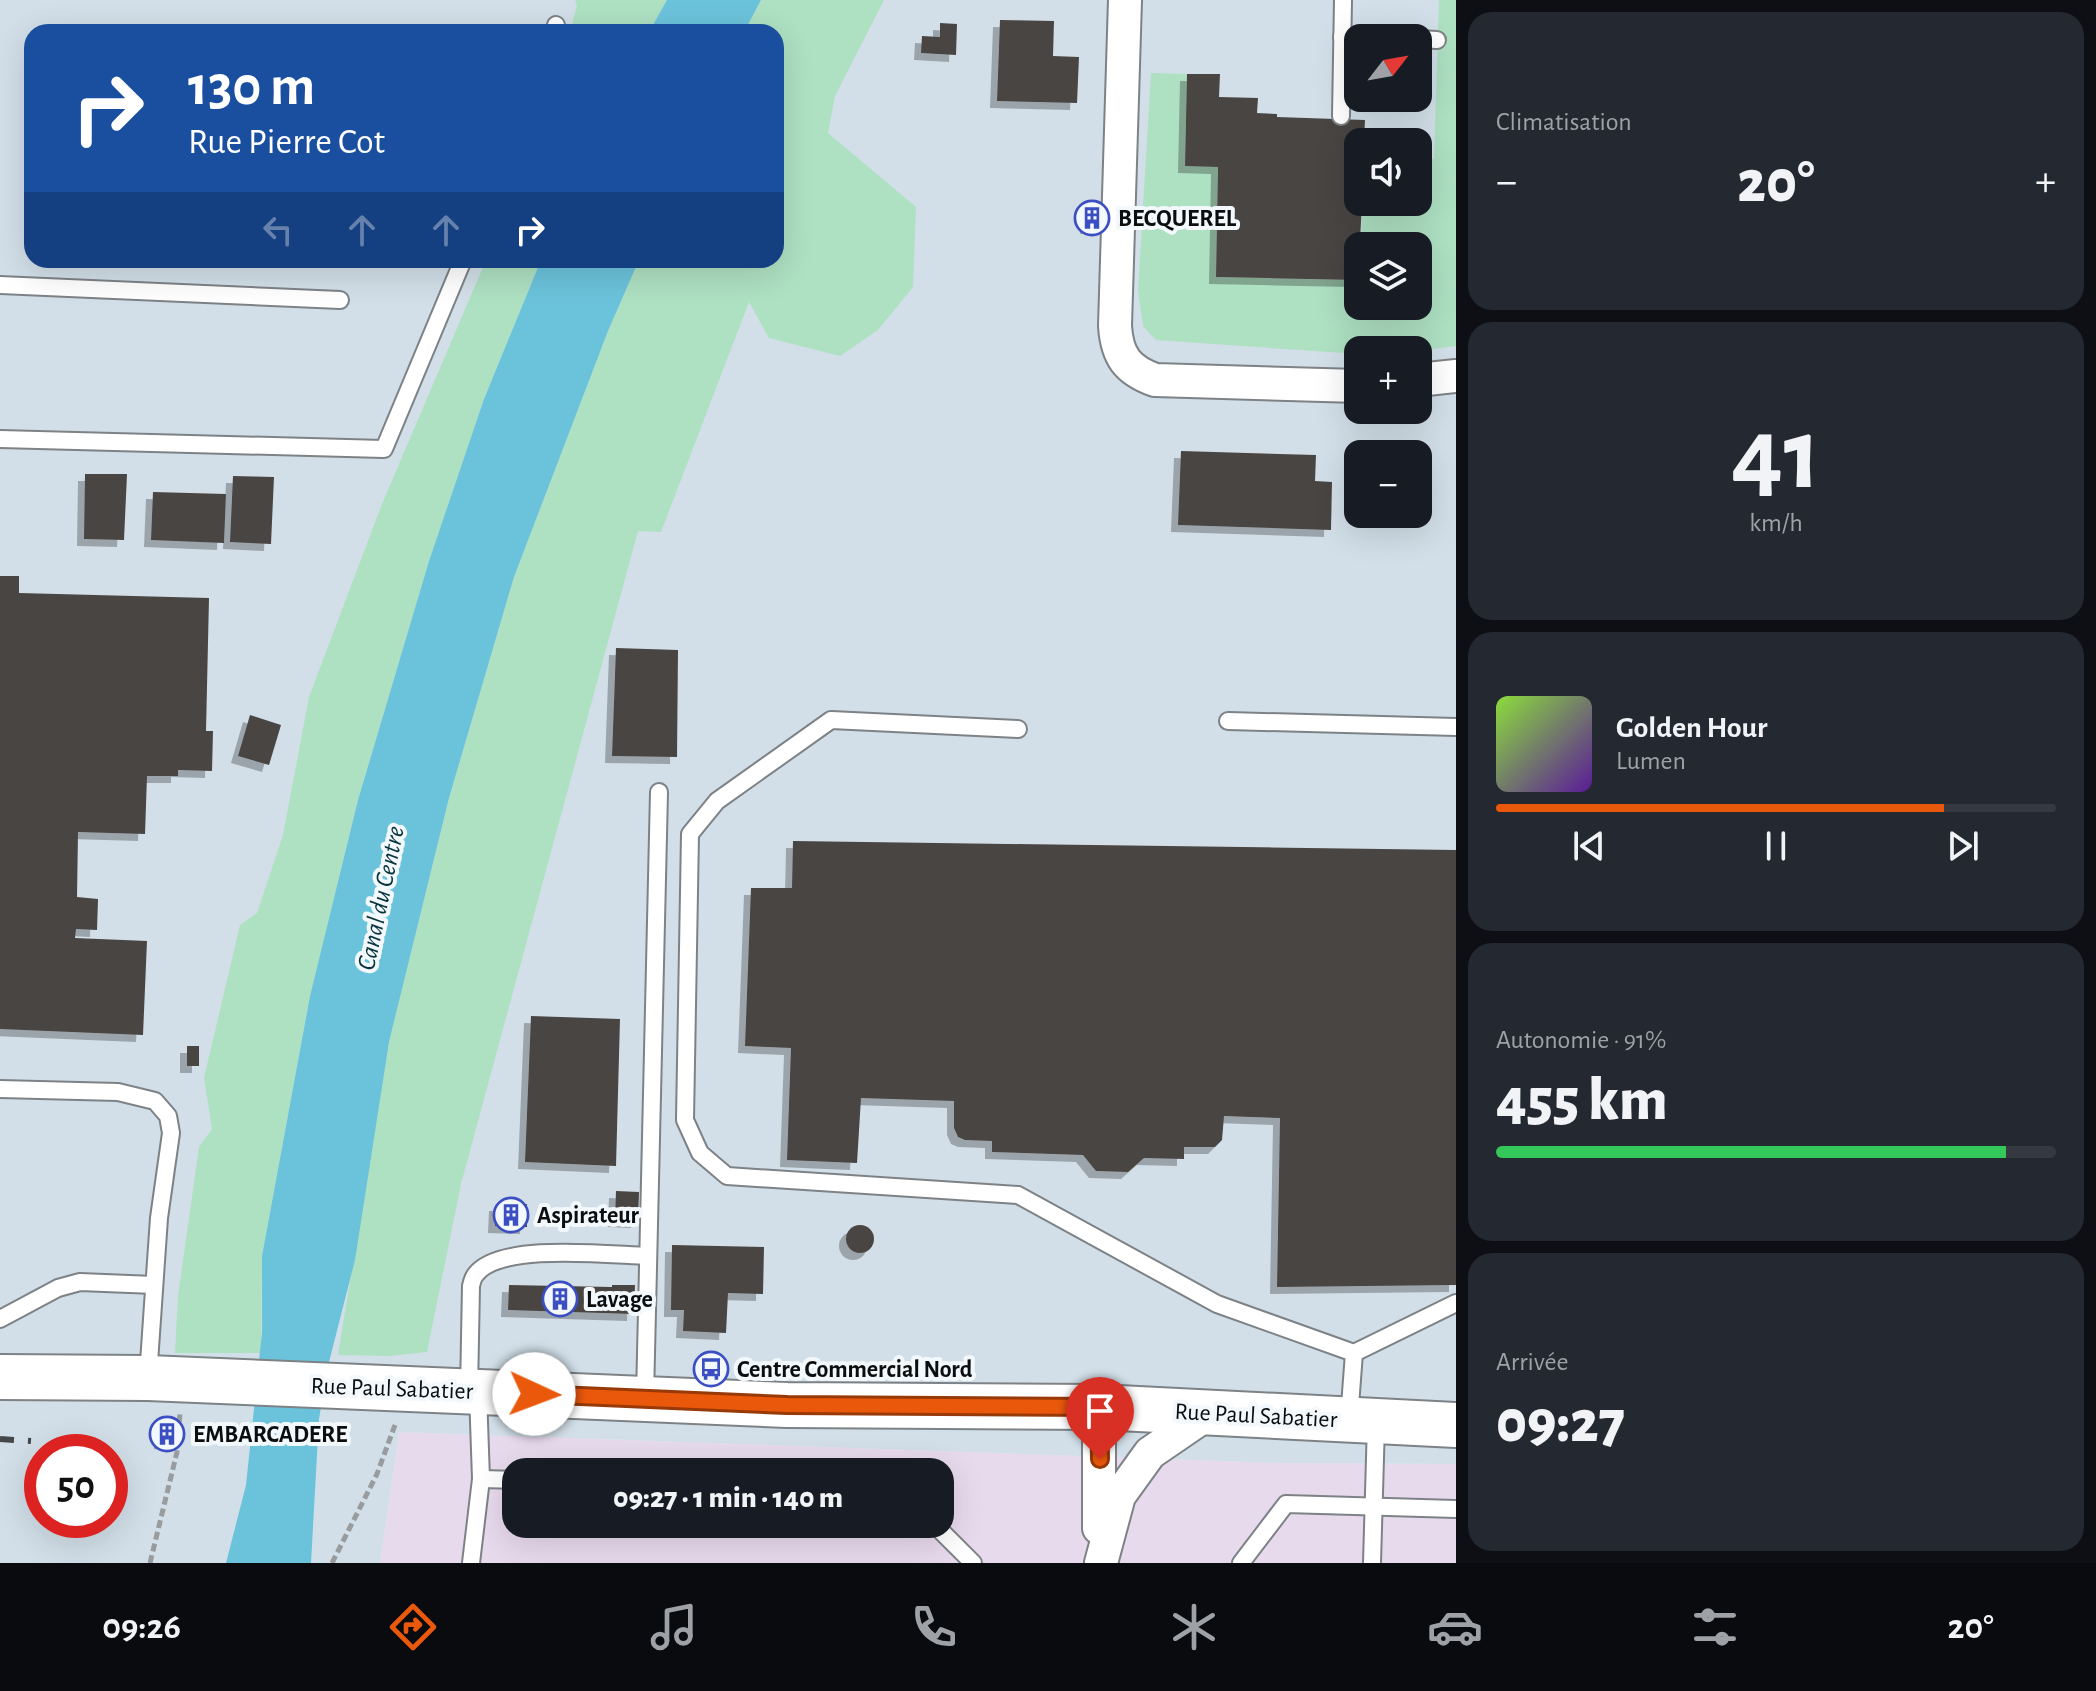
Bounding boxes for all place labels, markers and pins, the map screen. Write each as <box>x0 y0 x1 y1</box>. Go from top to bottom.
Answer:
building icon: BECQUEREL <box>1073 199 1111 237</box>
place label: BECQUEREL <box>1118 207 1237 231</box>
building icon: Aspirateur <box>492 1196 530 1234</box>
place label: Aspirateur <box>537 1204 640 1228</box>
building icon: Lavage <box>541 1280 579 1318</box>
place label: Lavage <box>586 1288 653 1312</box>
bus stop icon: Centre Commercial Nord <box>692 1350 730 1388</box>
place label: Centre Commercial Nord <box>737 1358 973 1382</box>
pin <box>1066 1377 1134 1459</box>
building icon: EMBARCADERE <box>148 1415 186 1453</box>
place label: EMBARCADERE <box>193 1423 347 1447</box>

